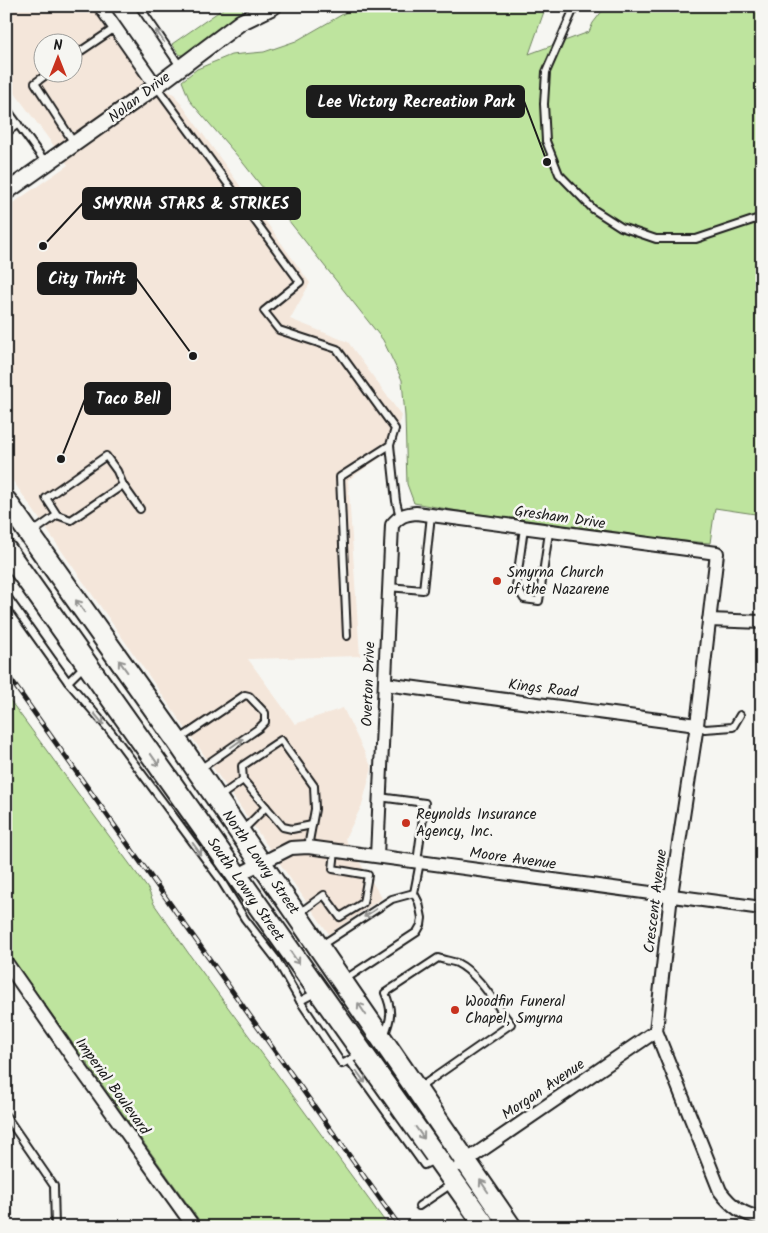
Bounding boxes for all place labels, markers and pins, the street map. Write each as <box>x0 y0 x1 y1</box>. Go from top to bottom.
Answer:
callout: Lee Victory Recreation Park <box>307 86 524 117</box>
callout: SMYRNA STARS & STRIKES <box>83 188 300 219</box>
callout: City Thrift <box>38 263 136 294</box>
callout: Taco Bell <box>85 383 170 414</box>
place label: Smyrna Church of the Nazarene <box>507 561 610 602</box>
marker: Smyrna Church of the Nazarene <box>491 575 503 587</box>
place label: Reynolds Insurance Agency, Inc. <box>416 803 537 844</box>
marker: Reynolds Insurance Agency, Inc. <box>400 817 412 829</box>
place label: Woodfin Funeral Chapel, Smyrna <box>465 990 566 1031</box>
marker: Woodfin Funeral Chapel, Smyrna <box>449 1004 461 1016</box>

